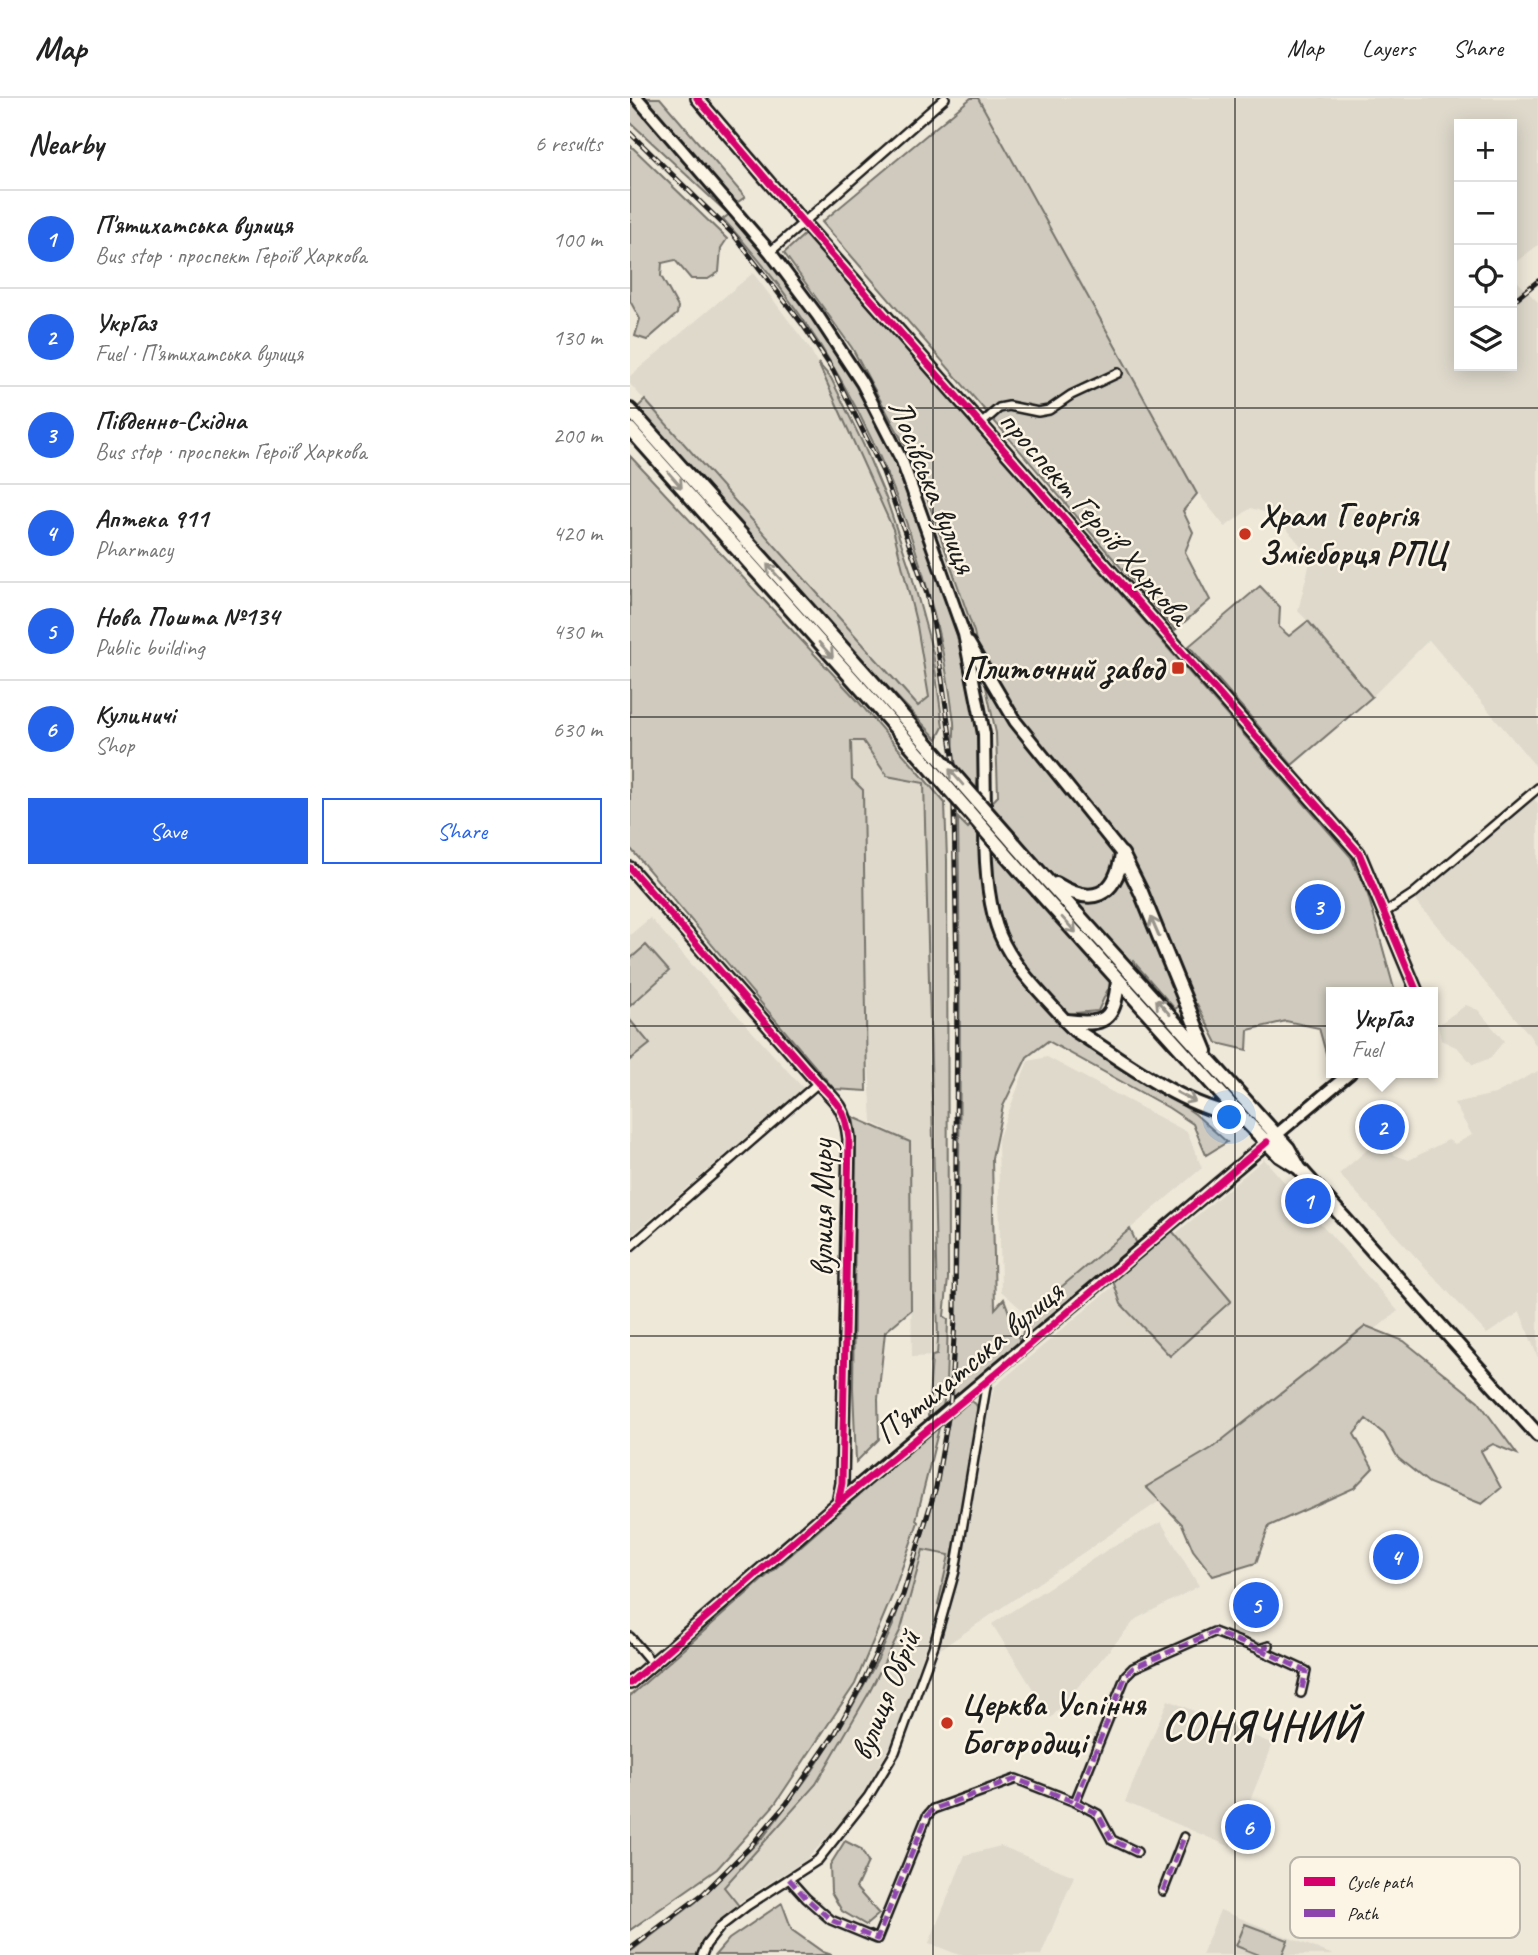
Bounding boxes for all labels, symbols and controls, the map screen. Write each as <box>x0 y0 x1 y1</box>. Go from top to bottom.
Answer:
text: Map <box>35 27 86 69</box>
text: Map <box>1287 33 1324 63</box>
text: Layers <box>1362 33 1415 63</box>
text: Share <box>1453 33 1503 63</box>
map controls <box>1454 119 1517 371</box>
button: + <box>1454 119 1517 182</box>
text: Nearby <box>28 125 104 163</box>
text: 6 results <box>535 129 602 158</box>
button: − <box>1454 182 1517 245</box>
text: П'ятихатська вулиця <box>95 208 293 241</box>
text: 1 <box>46 225 56 254</box>
text: 100 m <box>553 225 602 254</box>
text: Bus stop · проспект Героїв Харкова <box>95 241 366 270</box>
button: locate <box>1454 245 1517 308</box>
text: УкрГаз <box>95 306 156 339</box>
button: layers <box>1454 308 1517 371</box>
text: 2 <box>46 323 56 352</box>
text: 130 m <box>553 323 602 352</box>
text: Fuel · П’ятихатська вулиця <box>95 339 303 368</box>
street label: Лосівська вулиця <box>879 393 987 580</box>
street label: проспект Героїв Харкова <box>990 400 1202 635</box>
text: Південно-Східна <box>95 404 246 437</box>
text: 3 <box>46 421 56 450</box>
text: 200 m <box>553 421 602 450</box>
text: Bus stop · проспект Героїв Харкова <box>95 437 366 466</box>
one-way arrow <box>667 471 683 489</box>
place label: Храм Георгія Змієборця РПЦ <box>1259 494 1451 574</box>
text: Аптека 911 <box>95 502 208 535</box>
text: 4 <box>46 519 56 548</box>
text: 420 m <box>553 519 602 548</box>
marker: Храм Георгія Змієборця РПЦ <box>1237 526 1253 542</box>
text: Pharmacy <box>95 535 173 564</box>
one-way arrow <box>766 563 782 581</box>
text: Нова Пошта №134 <box>95 600 279 633</box>
text: 5 <box>46 617 56 646</box>
text: 430 m <box>553 617 602 646</box>
text: Public building <box>95 633 204 662</box>
one-way arrow <box>818 641 834 659</box>
place label: Плиточний завод <box>963 647 1167 690</box>
marker: Плиточний завод <box>1170 660 1186 676</box>
text: Кулиничі <box>95 698 175 731</box>
text: 6 <box>46 715 56 744</box>
text: 630 m <box>553 715 602 744</box>
text: Shop <box>95 731 134 760</box>
one-way arrow <box>948 768 964 786</box>
button: Save <box>28 798 308 864</box>
button: Share <box>322 798 602 864</box>
pin: 3 <box>1295 881 1341 933</box>
one-way arrow <box>1060 916 1076 934</box>
one-way arrow <box>1148 916 1161 938</box>
popup <box>1326 987 1438 1078</box>
one-way arrow <box>1155 998 1171 1016</box>
text: УкрГаз <box>1351 1002 1413 1035</box>
text: Fuel <box>1351 1035 1382 1064</box>
one-way arrow <box>1175 1090 1196 1104</box>
your location <box>1212 1100 1246 1134</box>
pin: 2 <box>1359 1101 1405 1153</box>
street label: вулиця Миру <box>801 1137 843 1277</box>
pin: 1 <box>1285 1175 1331 1227</box>
street label: П’ятихатська вулиця <box>866 1270 1073 1453</box>
pin: 4 <box>1373 1531 1419 1583</box>
pin: 5 <box>1233 1579 1279 1631</box>
street label: вулиця Обрій <box>840 1622 931 1766</box>
place label: Церква Успіння Богородиці <box>961 1683 1147 1763</box>
district label: СОНЯЧНИЙ <box>1162 1701 1365 1751</box>
marker: Церква Успіння Богородиці <box>939 1715 955 1731</box>
pin: 6 <box>1225 1801 1271 1853</box>
legend <box>1290 1857 1520 1938</box>
text: Cycle path <box>1347 1870 1413 1894</box>
text: Path <box>1347 1902 1380 1926</box>

